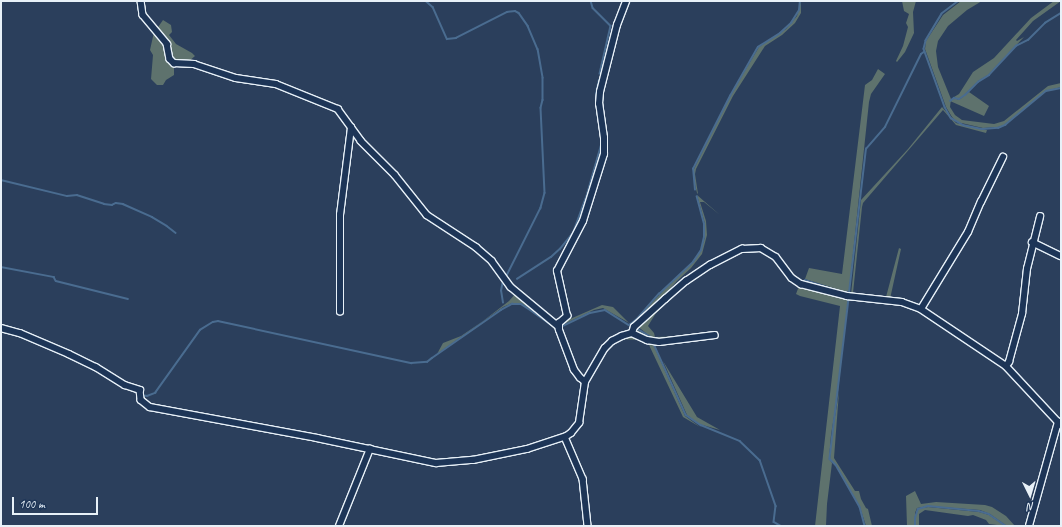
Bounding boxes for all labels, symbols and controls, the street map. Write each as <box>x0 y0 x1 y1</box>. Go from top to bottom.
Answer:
north arrow <box>1010 475 1050 515</box>
scale bar <box>14 489 100 515</box>
text: 100 m <box>19 496 45 512</box>
text: N <box>1027 500 1035 514</box>

